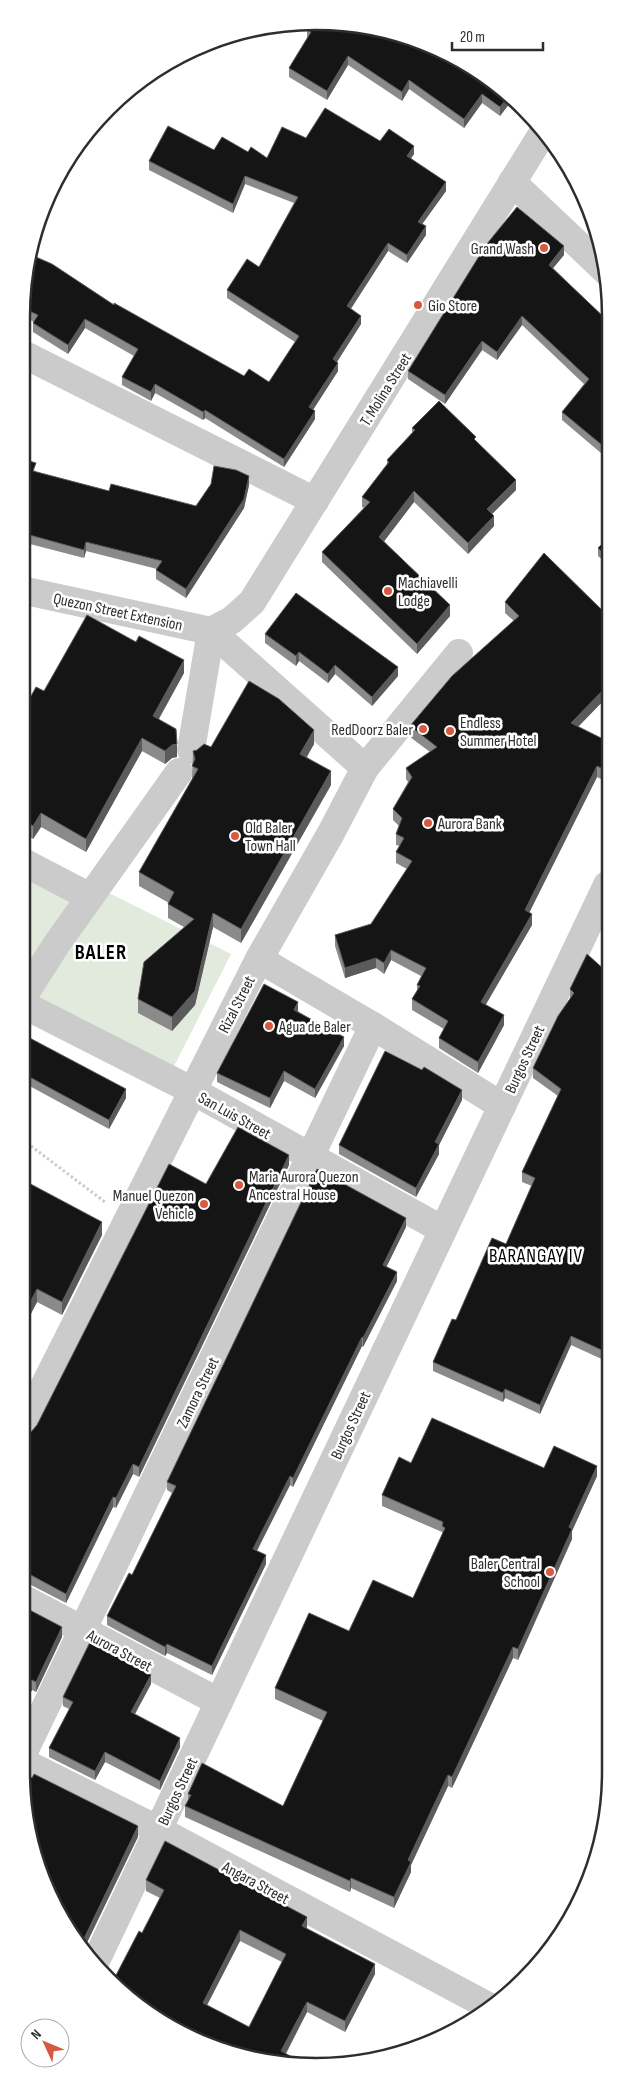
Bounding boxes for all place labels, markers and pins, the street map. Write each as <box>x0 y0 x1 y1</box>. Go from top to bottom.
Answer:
place label: Grand Wash <box>471 240 534 259</box>
marker: Grand Wash <box>538 242 550 254</box>
place label: Gio Store <box>428 297 477 316</box>
marker: Gio Store <box>412 299 424 311</box>
place label: Machiavelli Lodge <box>398 574 458 611</box>
marker: Machiavelli Lodge <box>382 585 394 597</box>
place label: Endless Summer Hotel <box>460 714 537 751</box>
place label: RedDoorz Baler <box>331 721 413 740</box>
marker: RedDoorz Baler <box>417 723 429 735</box>
marker: Endless Summer Hotel <box>444 725 456 737</box>
place label: Aurora Bank <box>437 815 502 834</box>
marker: Aurora Bank <box>422 817 434 829</box>
place label: Old Baler Town Hall <box>245 819 296 856</box>
marker: Old Baler Town Hall <box>229 830 241 842</box>
place label: Agua de Baler <box>278 1018 351 1037</box>
marker: Agua de Baler <box>263 1020 275 1032</box>
place label: Maria Aurora Quezon Ancestral House <box>248 1168 359 1205</box>
marker: Maria Aurora Quezon Ancestral House <box>233 1179 245 1191</box>
place label: Manuel Quezon Vehicle <box>113 1187 194 1224</box>
marker: Manuel Quezon Vehicle <box>198 1198 210 1210</box>
place label: Baler Central School <box>471 1555 540 1592</box>
marker: Baler Central School <box>544 1566 556 1578</box>

